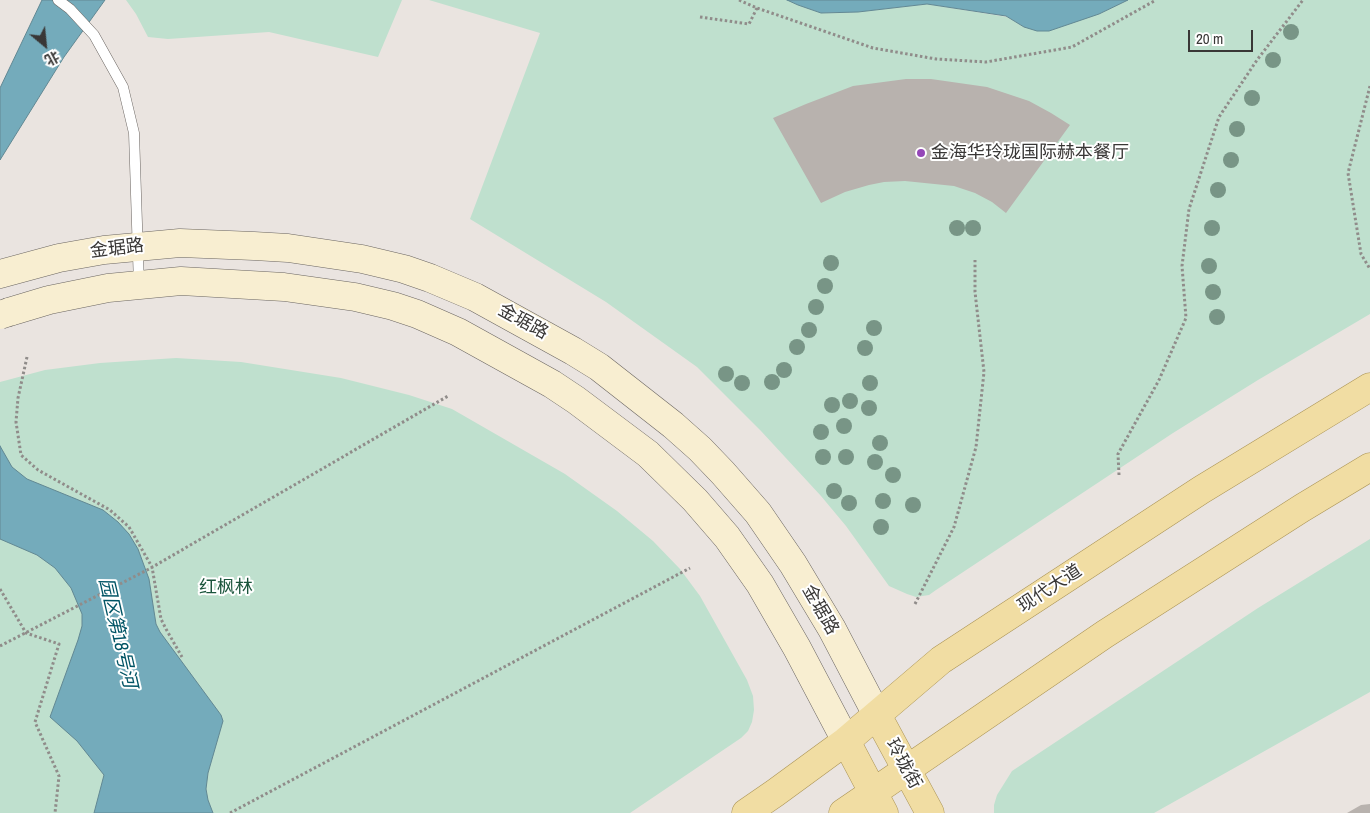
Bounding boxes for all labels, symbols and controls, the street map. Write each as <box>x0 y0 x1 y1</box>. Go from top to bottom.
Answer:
north arrow <box>20 20 70 70</box>
scale bar <box>1190 20 1255 52</box>
text: 20 m <box>1196 28 1223 49</box>
text: 北 <box>42 47 62 69</box>
place label: 金海华玲珑国际赫本餐厅 <box>931 142 1129 164</box>
marker: 金海华玲珑国际赫本餐厅 <box>915 147 927 159</box>
street label: 金琚路 <box>89 235 145 263</box>
street label: 金琚路 <box>494 299 552 345</box>
street label: 现代大道 <box>1014 560 1086 618</box>
water label: 园区第18号河 <box>93 576 141 690</box>
park label: 红枫林 <box>199 577 253 599</box>
street label: 金琚路 <box>797 581 843 639</box>
street label: 玲珑街 <box>880 735 926 793</box>

